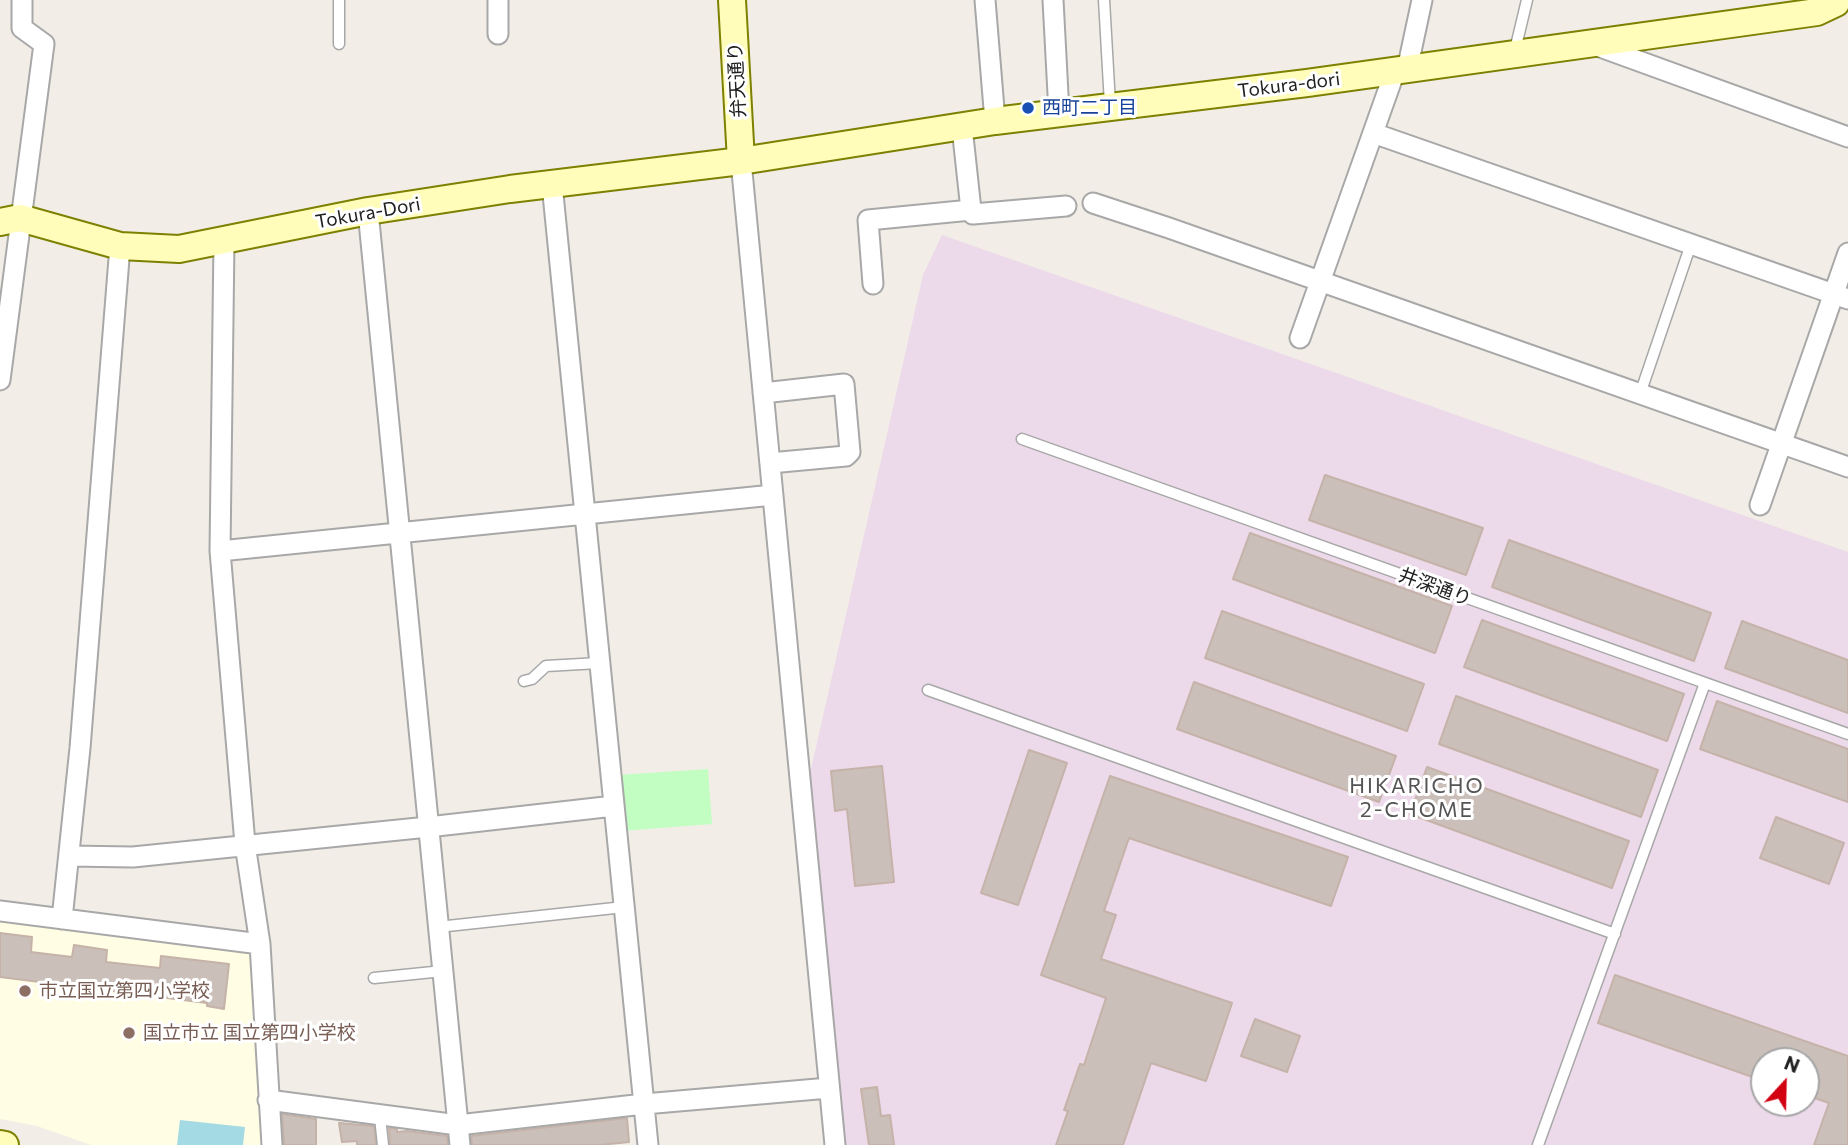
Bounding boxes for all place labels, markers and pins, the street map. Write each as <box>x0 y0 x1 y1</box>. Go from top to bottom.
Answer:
place label: 西町二丁目 <box>1042 97 1137 119</box>
marker: 西町二丁目 <box>1020 100 1036 116</box>
place label: 市立国立第四小学校 <box>39 980 210 1002</box>
marker: 市立国立第四小学校 <box>17 983 33 999</box>
place label: 国立市立 国立第四小学校 <box>143 1022 356 1044</box>
marker: 国立市立 国立第四小学校 <box>121 1025 137 1041</box>

